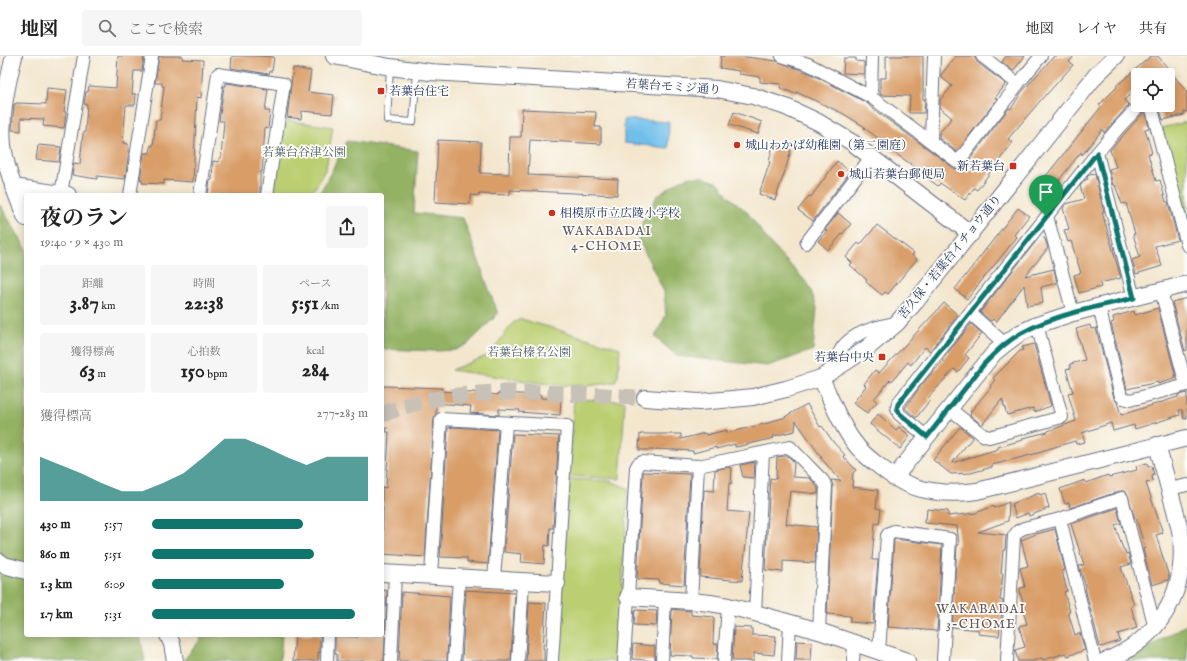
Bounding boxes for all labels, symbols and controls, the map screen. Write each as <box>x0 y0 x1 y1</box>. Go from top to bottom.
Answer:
search box <box>82 10 362 46</box>
icon: search <box>96 17 118 39</box>
text: 地図 <box>20 18 58 42</box>
text: ここで検索 <box>128 20 203 39</box>
text: 地図 <box>1026 20 1054 38</box>
text: レイヤ <box>1076 20 1117 38</box>
text: 共有 <box>1139 20 1167 38</box>
map controls <box>1131 68 1175 112</box>
button: locate <box>1131 68 1175 112</box>
street label: 若葉台モミジ通り <box>625 76 721 98</box>
place label: 若葉台住宅 <box>389 84 449 99</box>
marker: 若葉台住宅 <box>376 86 386 96</box>
place label: 城山わかば幼稚園（第二園庭） <box>745 138 913 153</box>
marker: 城山わかば幼稚園（第二園庭） <box>732 140 742 150</box>
park label: 若葉台谷津公園 <box>262 145 346 160</box>
place label: 新若葉台 <box>957 159 1005 174</box>
marker: 新若葉台 <box>1008 161 1018 171</box>
place label: 城山若葉台郵便局 <box>849 167 945 182</box>
marker: 城山若葉台郵便局 <box>836 169 846 179</box>
pin <box>1029 175 1063 216</box>
icon: arrive <box>1035 181 1057 203</box>
street label: 苦久保・若葉台イチョウ通り <box>895 192 1005 322</box>
text: 夜のラン <box>40 205 128 233</box>
button: share <box>326 206 368 248</box>
place label: 相模原市立広陵小学校 <box>560 206 680 221</box>
marker: 相模原市立広陵小学校 <box>547 208 557 218</box>
district label: WAKABADAI 4-CHOME <box>562 223 652 255</box>
text: 19:40 · 9 × 430 m <box>40 234 123 251</box>
text: 距離 <box>82 277 104 291</box>
text: 時間 <box>193 277 215 291</box>
text: ペース <box>299 277 332 291</box>
text: 3.87 <box>70 291 99 316</box>
text: 22:38 <box>184 291 224 316</box>
text: 5:51 <box>291 291 319 316</box>
text: km <box>99 299 116 313</box>
text: /km <box>319 299 339 313</box>
text: kcal <box>306 344 325 358</box>
text: 獲得標高 <box>71 345 115 359</box>
text: 心拍数 <box>187 345 220 359</box>
park label: 若葉台榛名公園 <box>487 345 571 360</box>
place label: 若葉台中央 <box>814 350 874 365</box>
marker: 若葉台中央 <box>877 352 887 362</box>
text: 284 <box>302 358 329 383</box>
text: 63 <box>79 359 95 384</box>
text: 150 <box>180 359 205 384</box>
text: m <box>95 367 106 381</box>
text: bpm <box>205 367 228 381</box>
text: 277–283 m <box>317 405 368 422</box>
text: 獲得標高 <box>40 408 92 425</box>
text: 430 m <box>40 516 71 533</box>
text: 5:57 <box>104 516 123 533</box>
text: 860 m <box>40 546 70 563</box>
text: 5:51 <box>104 546 122 563</box>
text: 1.3 km <box>40 576 72 593</box>
text: 6:09 <box>104 576 125 593</box>
district label: WAKABADAI 3-CHOME <box>936 601 1026 633</box>
text: 1.7 km <box>40 606 73 623</box>
text: 5:31 <box>104 606 122 623</box>

